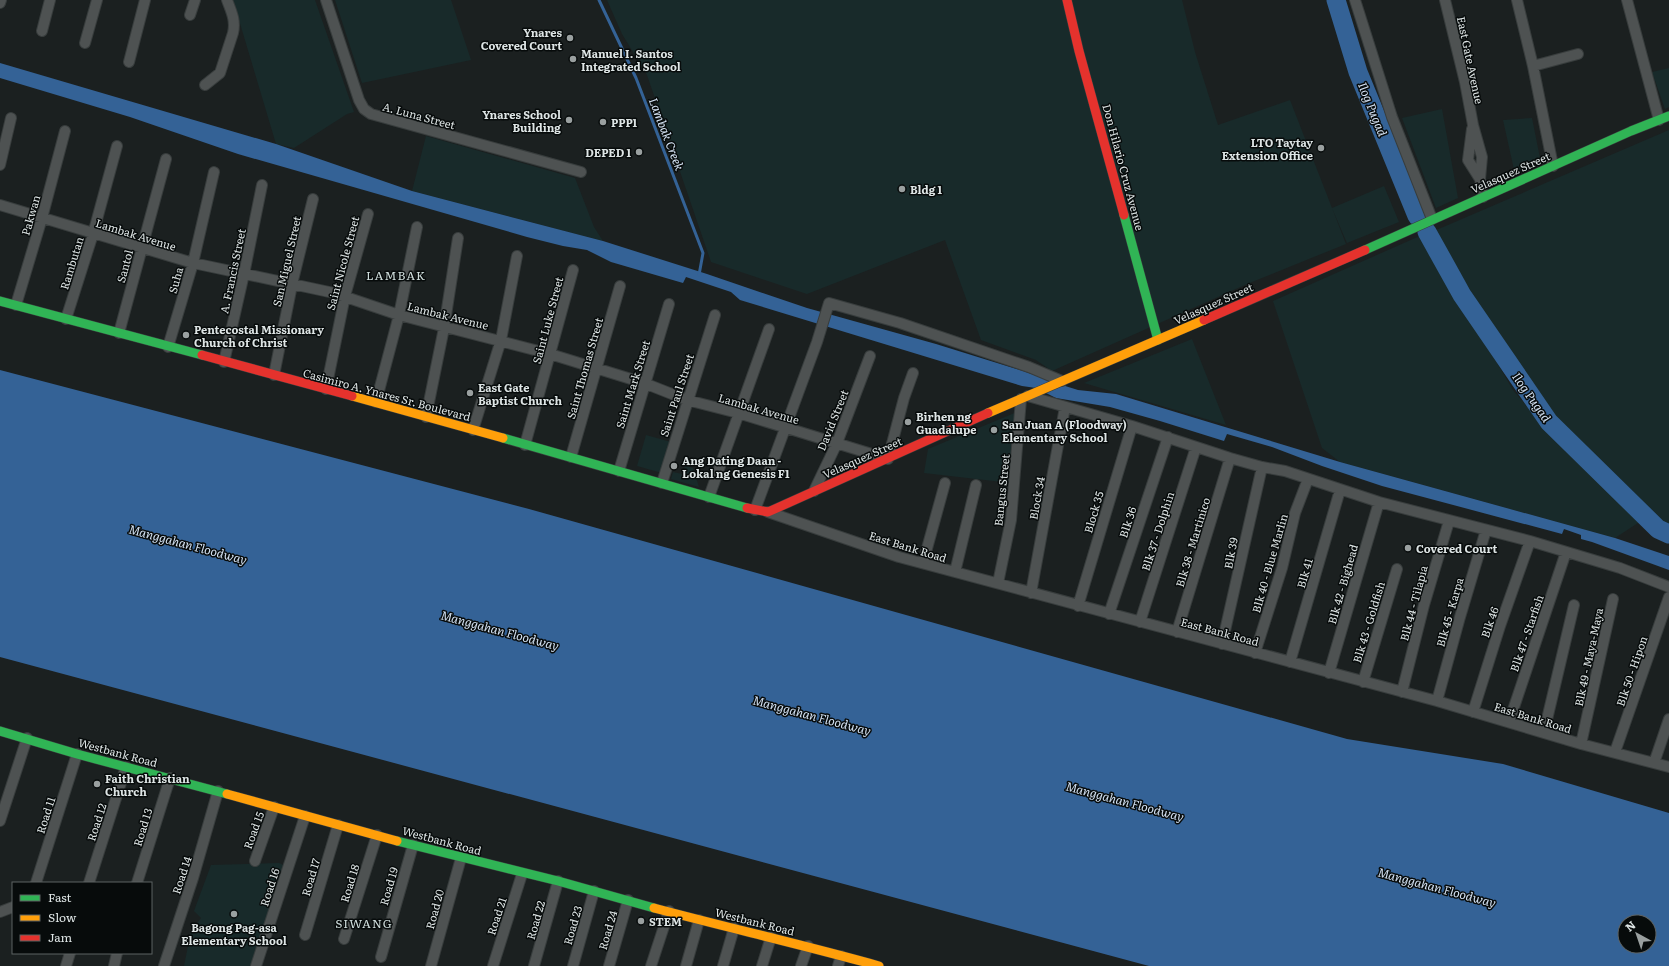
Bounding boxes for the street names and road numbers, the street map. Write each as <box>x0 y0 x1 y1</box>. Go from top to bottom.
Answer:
street label: East Gate Avenue <box>1454 15 1488 106</box>
street label: A. Luna Street <box>381 98 458 133</box>
street label: Don Hilario Cruz Avenue <box>1099 102 1149 232</box>
street label: Velasquez Street <box>1468 147 1553 197</box>
street label: Pakwan <box>17 193 43 237</box>
street label: Lambak Avenue <box>94 214 178 254</box>
street label: San Miguel Street <box>268 214 304 308</box>
street label: Saint Nicole Street <box>322 214 362 312</box>
street label: A. Francis Street <box>215 226 249 315</box>
street label: Rambutan <box>55 235 87 291</box>
street label: Santol <box>112 247 136 284</box>
street label: Suha <box>164 265 186 295</box>
street label: Saint Luke Street <box>528 274 566 365</box>
street label: Velasquez Street <box>1171 278 1256 328</box>
street label: Lambak Avenue <box>406 297 491 333</box>
street label: Saint Thomas Street <box>562 315 606 420</box>
street label: Saint Mark Street <box>611 337 653 430</box>
street label: Saint Paul Street <box>655 351 697 438</box>
street label: Casimiro A. Ynares Sr. Boulevard <box>301 364 473 424</box>
street label: David Street <box>813 387 852 453</box>
street label: Lambak Avenue <box>717 389 802 427</box>
street label: Velasquez Street <box>820 432 905 482</box>
street label: Bangus Street <box>989 453 1013 527</box>
street label: Block 34 <box>1024 475 1048 521</box>
street label: Block 35 <box>1079 489 1107 535</box>
street label: Blk 37 - Dolphin <box>1137 489 1177 573</box>
street label: Blk 38 - Martinico <box>1171 495 1213 589</box>
street label: Blk 36 <box>1114 504 1140 540</box>
street label: Blk 40 - Blue Marlin <box>1247 512 1291 614</box>
street label: East Bank Road <box>867 527 949 565</box>
street label: Blk 39 <box>1219 536 1241 570</box>
street label: Blk 42 - Bighead <box>1323 542 1361 626</box>
street label: Blk 41 <box>1292 556 1316 590</box>
street label: Blk 44 - Tilapia <box>1395 563 1431 643</box>
street label: Blk 45 - Karpa <box>1431 575 1467 649</box>
street label: Blk 43 - Goldfish <box>1348 579 1388 665</box>
street label: Blk 47 - Starfish <box>1505 592 1547 674</box>
street label: Blk 46 <box>1476 604 1502 640</box>
street label: Blk 49 - Maya-Maya <box>1570 606 1606 708</box>
street label: East Bank Road <box>1179 613 1261 649</box>
street label: Blk 50 - Hipon <box>1611 634 1651 708</box>
street label: East Bank Road <box>1492 698 1574 736</box>
street label: Westbank Road <box>77 734 160 770</box>
street label: Road 11 <box>32 794 59 835</box>
street label: Road 12 <box>82 801 110 843</box>
street label: Road 13 <box>129 806 155 848</box>
street label: Road 15 <box>239 809 267 851</box>
street label: Westbank Road <box>401 822 484 858</box>
street label: Road 14 <box>167 854 195 896</box>
street label: Road 17 <box>297 856 323 898</box>
street label: Road 18 <box>336 862 362 904</box>
street label: Road 19 <box>375 865 401 907</box>
street label: Road 16 <box>255 866 283 908</box>
street label: Road 20 <box>421 887 447 931</box>
street label: Road 21 <box>482 895 510 937</box>
street label: Road 22 <box>522 898 548 941</box>
street label: Road 23 <box>559 903 585 947</box>
street label: Westbank Road <box>714 903 797 939</box>
street label: Road 24 <box>594 908 620 952</box>

